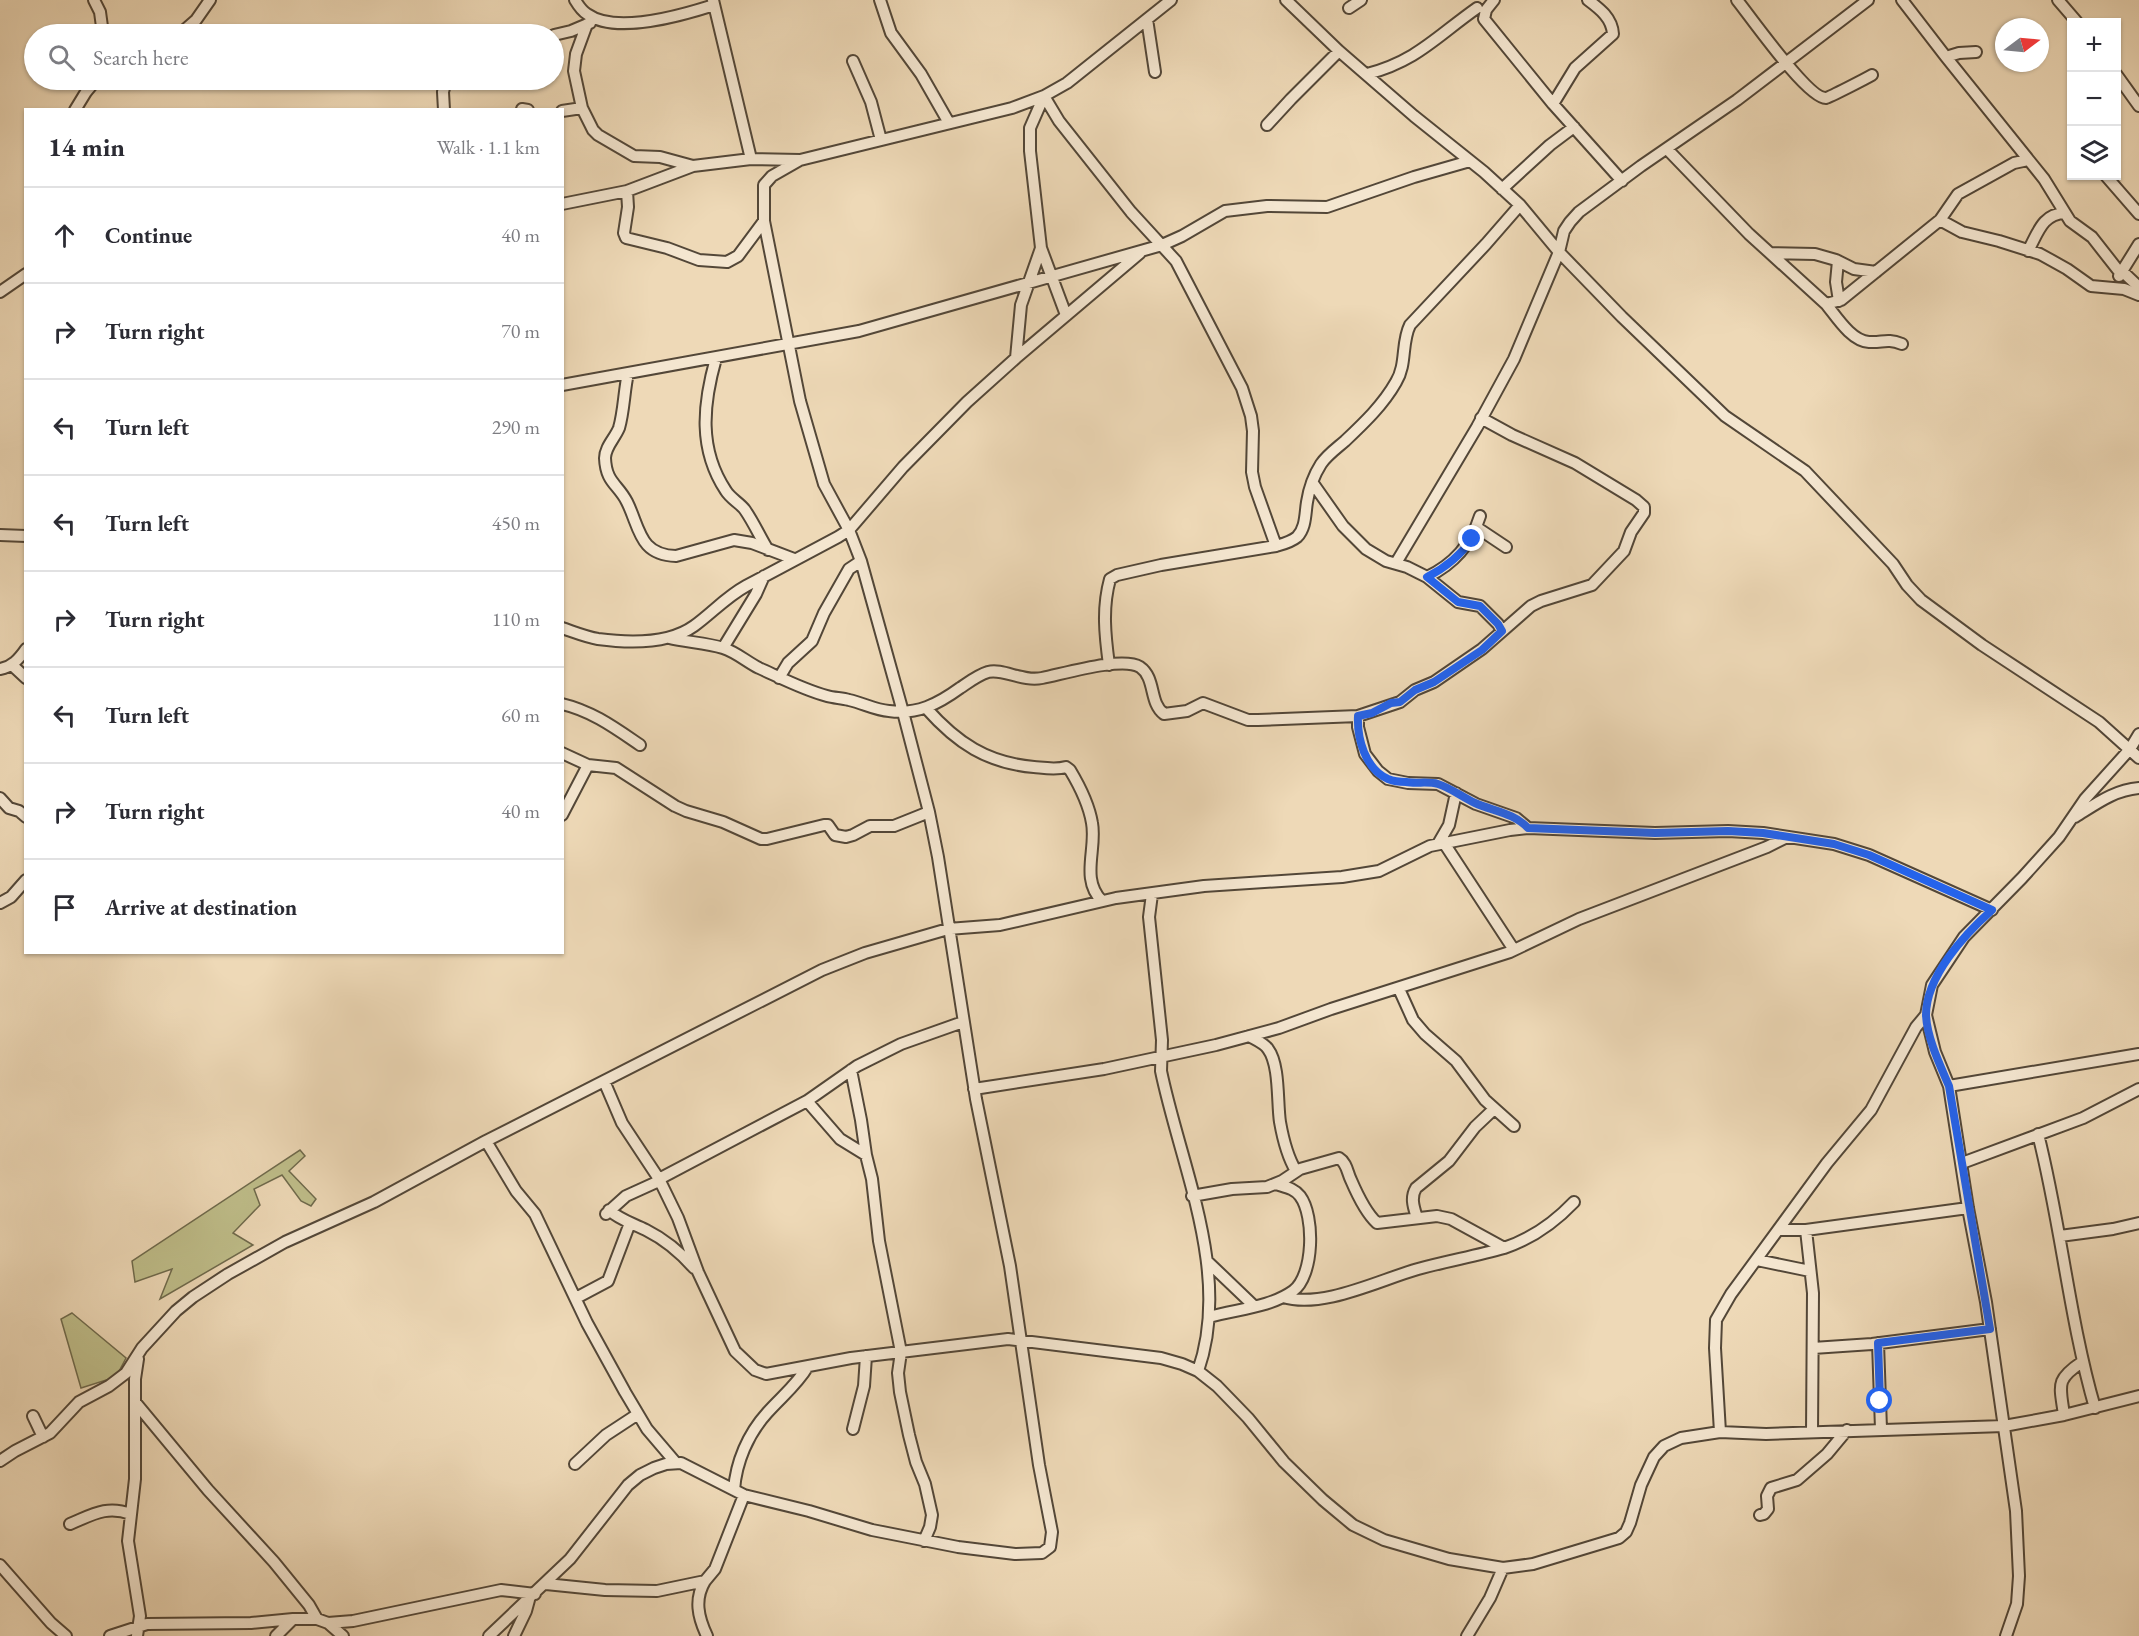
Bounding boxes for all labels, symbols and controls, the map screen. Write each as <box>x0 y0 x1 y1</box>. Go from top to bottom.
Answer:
north arrow <box>1995 18 2049 72</box>
map controls <box>2067 18 2121 180</box>
button: + <box>2067 18 2121 72</box>
search box <box>24 24 564 90</box>
icon: search <box>45 41 78 74</box>
text: Search here <box>93 43 188 72</box>
button: − <box>2067 72 2121 126</box>
button: layers <box>2067 126 2121 180</box>
text: 14 min <box>48 130 125 164</box>
text: Walk · 1.1 km <box>437 134 540 160</box>
icon: ahead <box>48 219 81 252</box>
text: Continue <box>105 221 192 250</box>
text: 40 m <box>501 222 540 248</box>
icon: right <box>48 315 81 348</box>
text: Turn right <box>105 317 204 346</box>
text: 70 m <box>501 318 540 344</box>
icon: left <box>48 411 81 444</box>
text: Turn left <box>105 413 189 442</box>
text: 290 m <box>492 414 540 440</box>
icon: left <box>48 507 81 540</box>
text: Turn left <box>105 509 189 538</box>
text: 450 m <box>492 510 540 536</box>
route end <box>1458 525 1484 551</box>
icon: right <box>48 603 81 636</box>
text: Turn right <box>105 605 204 634</box>
text: 110 m <box>492 606 540 632</box>
icon: left <box>48 699 81 732</box>
text: Turn left <box>105 701 189 730</box>
text: 60 m <box>501 702 540 728</box>
icon: right <box>48 795 81 828</box>
text: Turn right <box>105 797 204 826</box>
text: 40 m <box>501 798 540 824</box>
icon: arrive <box>48 891 81 924</box>
text: Arrive at destination <box>105 893 297 922</box>
route start <box>1866 1387 1892 1413</box>

